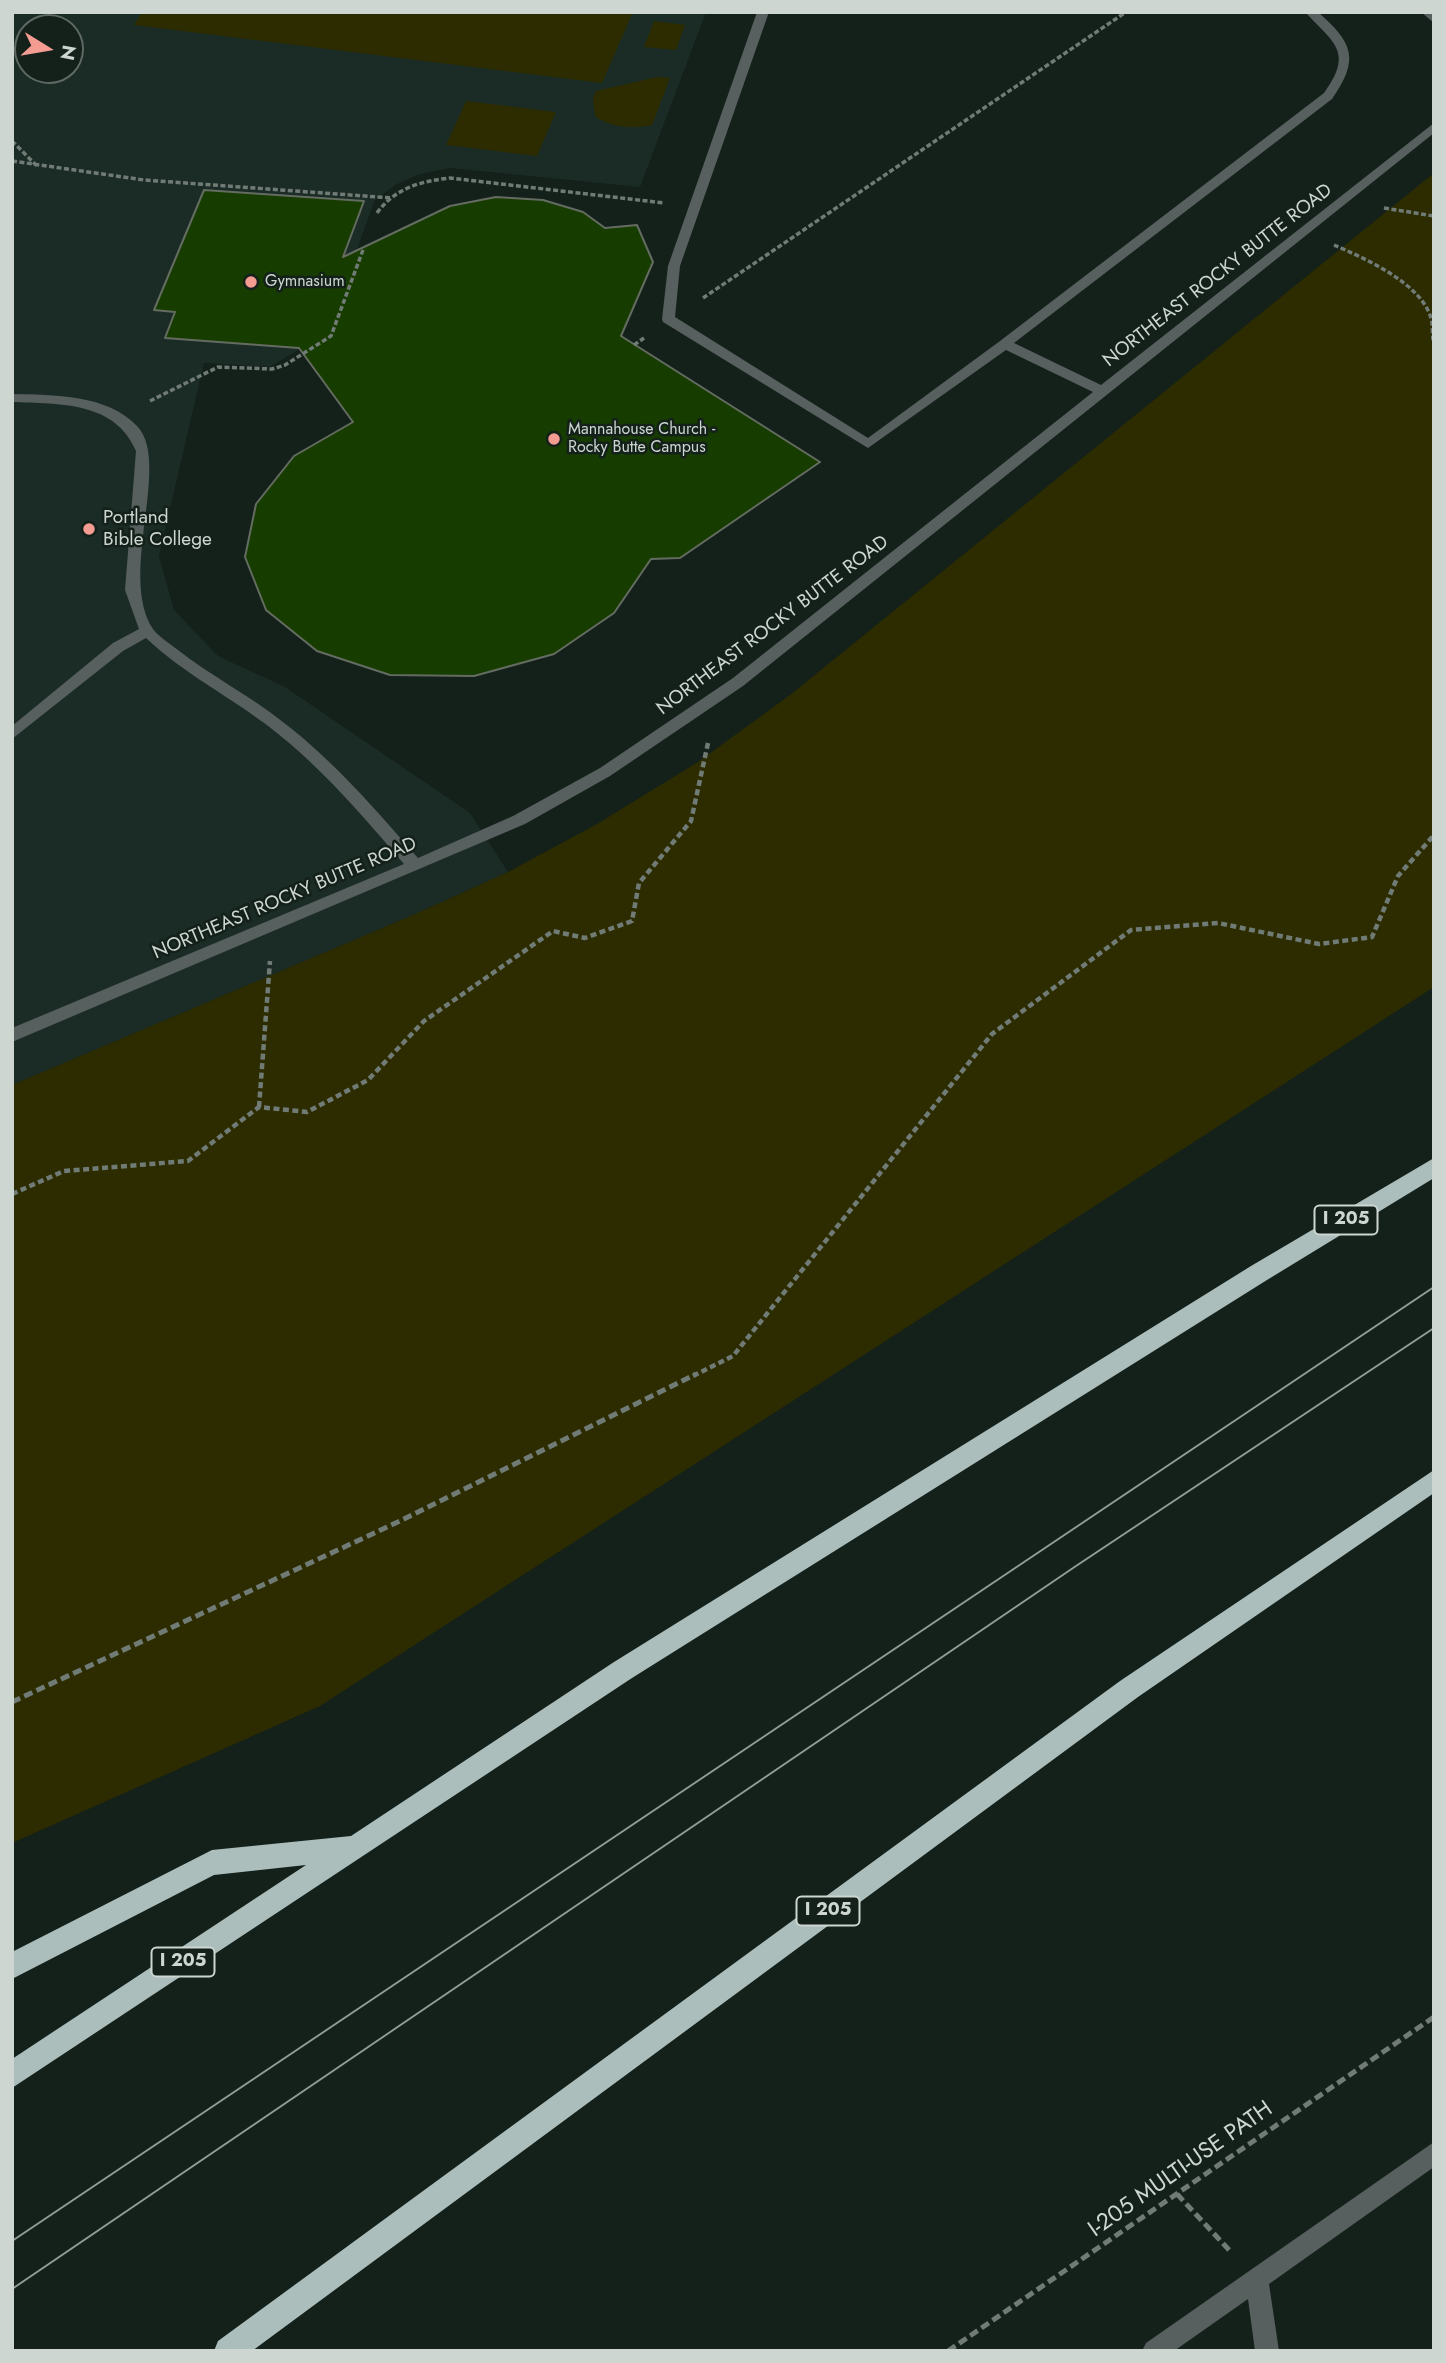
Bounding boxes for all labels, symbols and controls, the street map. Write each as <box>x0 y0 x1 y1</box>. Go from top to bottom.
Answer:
north arrow <box>14 14 84 84</box>
text: N <box>53 43 83 63</box>
street label: NORTHEAST ROCKY BUTTE ROAD <box>1099 179 1337 373</box>
place label: Gymnasium <box>265 272 345 292</box>
marker: Gymnasium <box>243 274 259 290</box>
place label: Mannahouse Church - Rocky Butte Campus <box>568 420 715 458</box>
marker: Mannahouse Church - Rocky Butte Campus <box>546 431 562 447</box>
place label: Portland Bible College <box>103 507 212 551</box>
marker: Portland Bible College <box>81 521 97 537</box>
street label: NORTHEAST ROCKY BUTTE ROAD <box>653 531 893 721</box>
street label: NORTHEAST ROCKY BUTTE ROAD <box>150 833 420 965</box>
road number: I 205 <box>1314 1205 1378 1234</box>
road number: I 205 <box>796 1896 860 1926</box>
road number: I 205 <box>152 1948 214 1976</box>
street label: I-205 MULTI-USE PATH <box>1084 2096 1278 2244</box>

